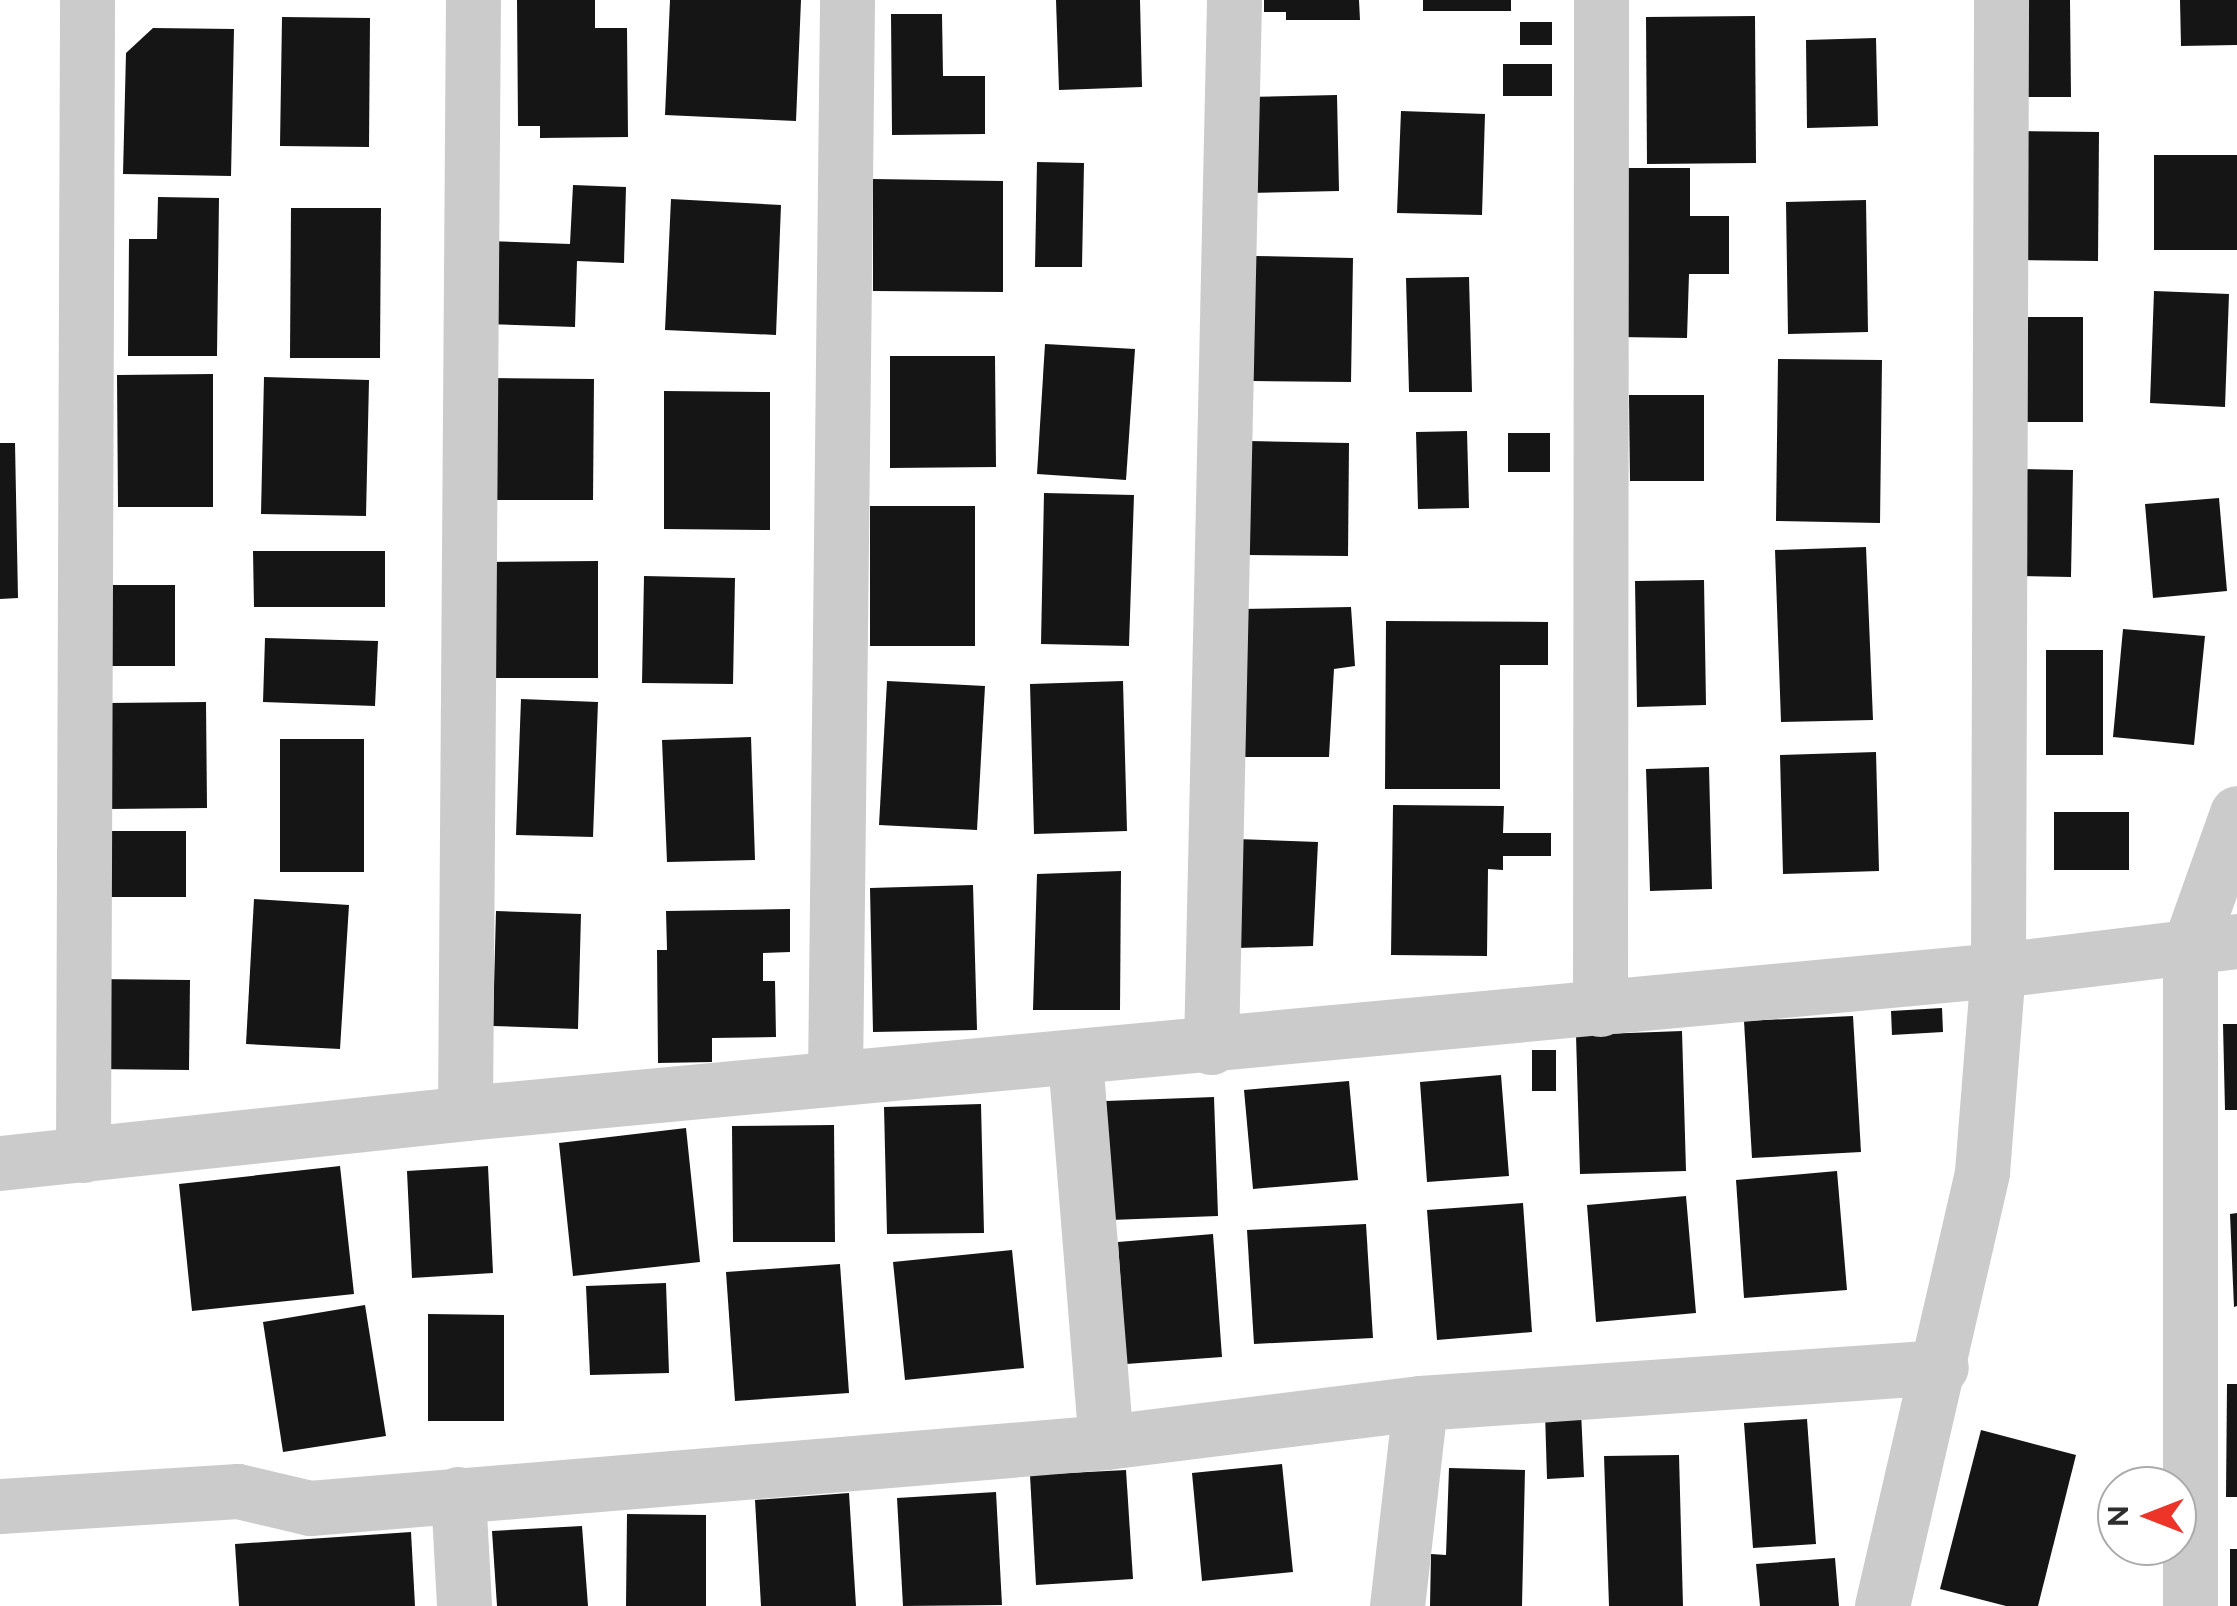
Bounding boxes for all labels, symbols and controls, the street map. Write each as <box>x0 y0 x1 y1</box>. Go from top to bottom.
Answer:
north arrow <box>2097 1466 2197 1566</box>
text: N <box>2102 1505 2135 1527</box>

